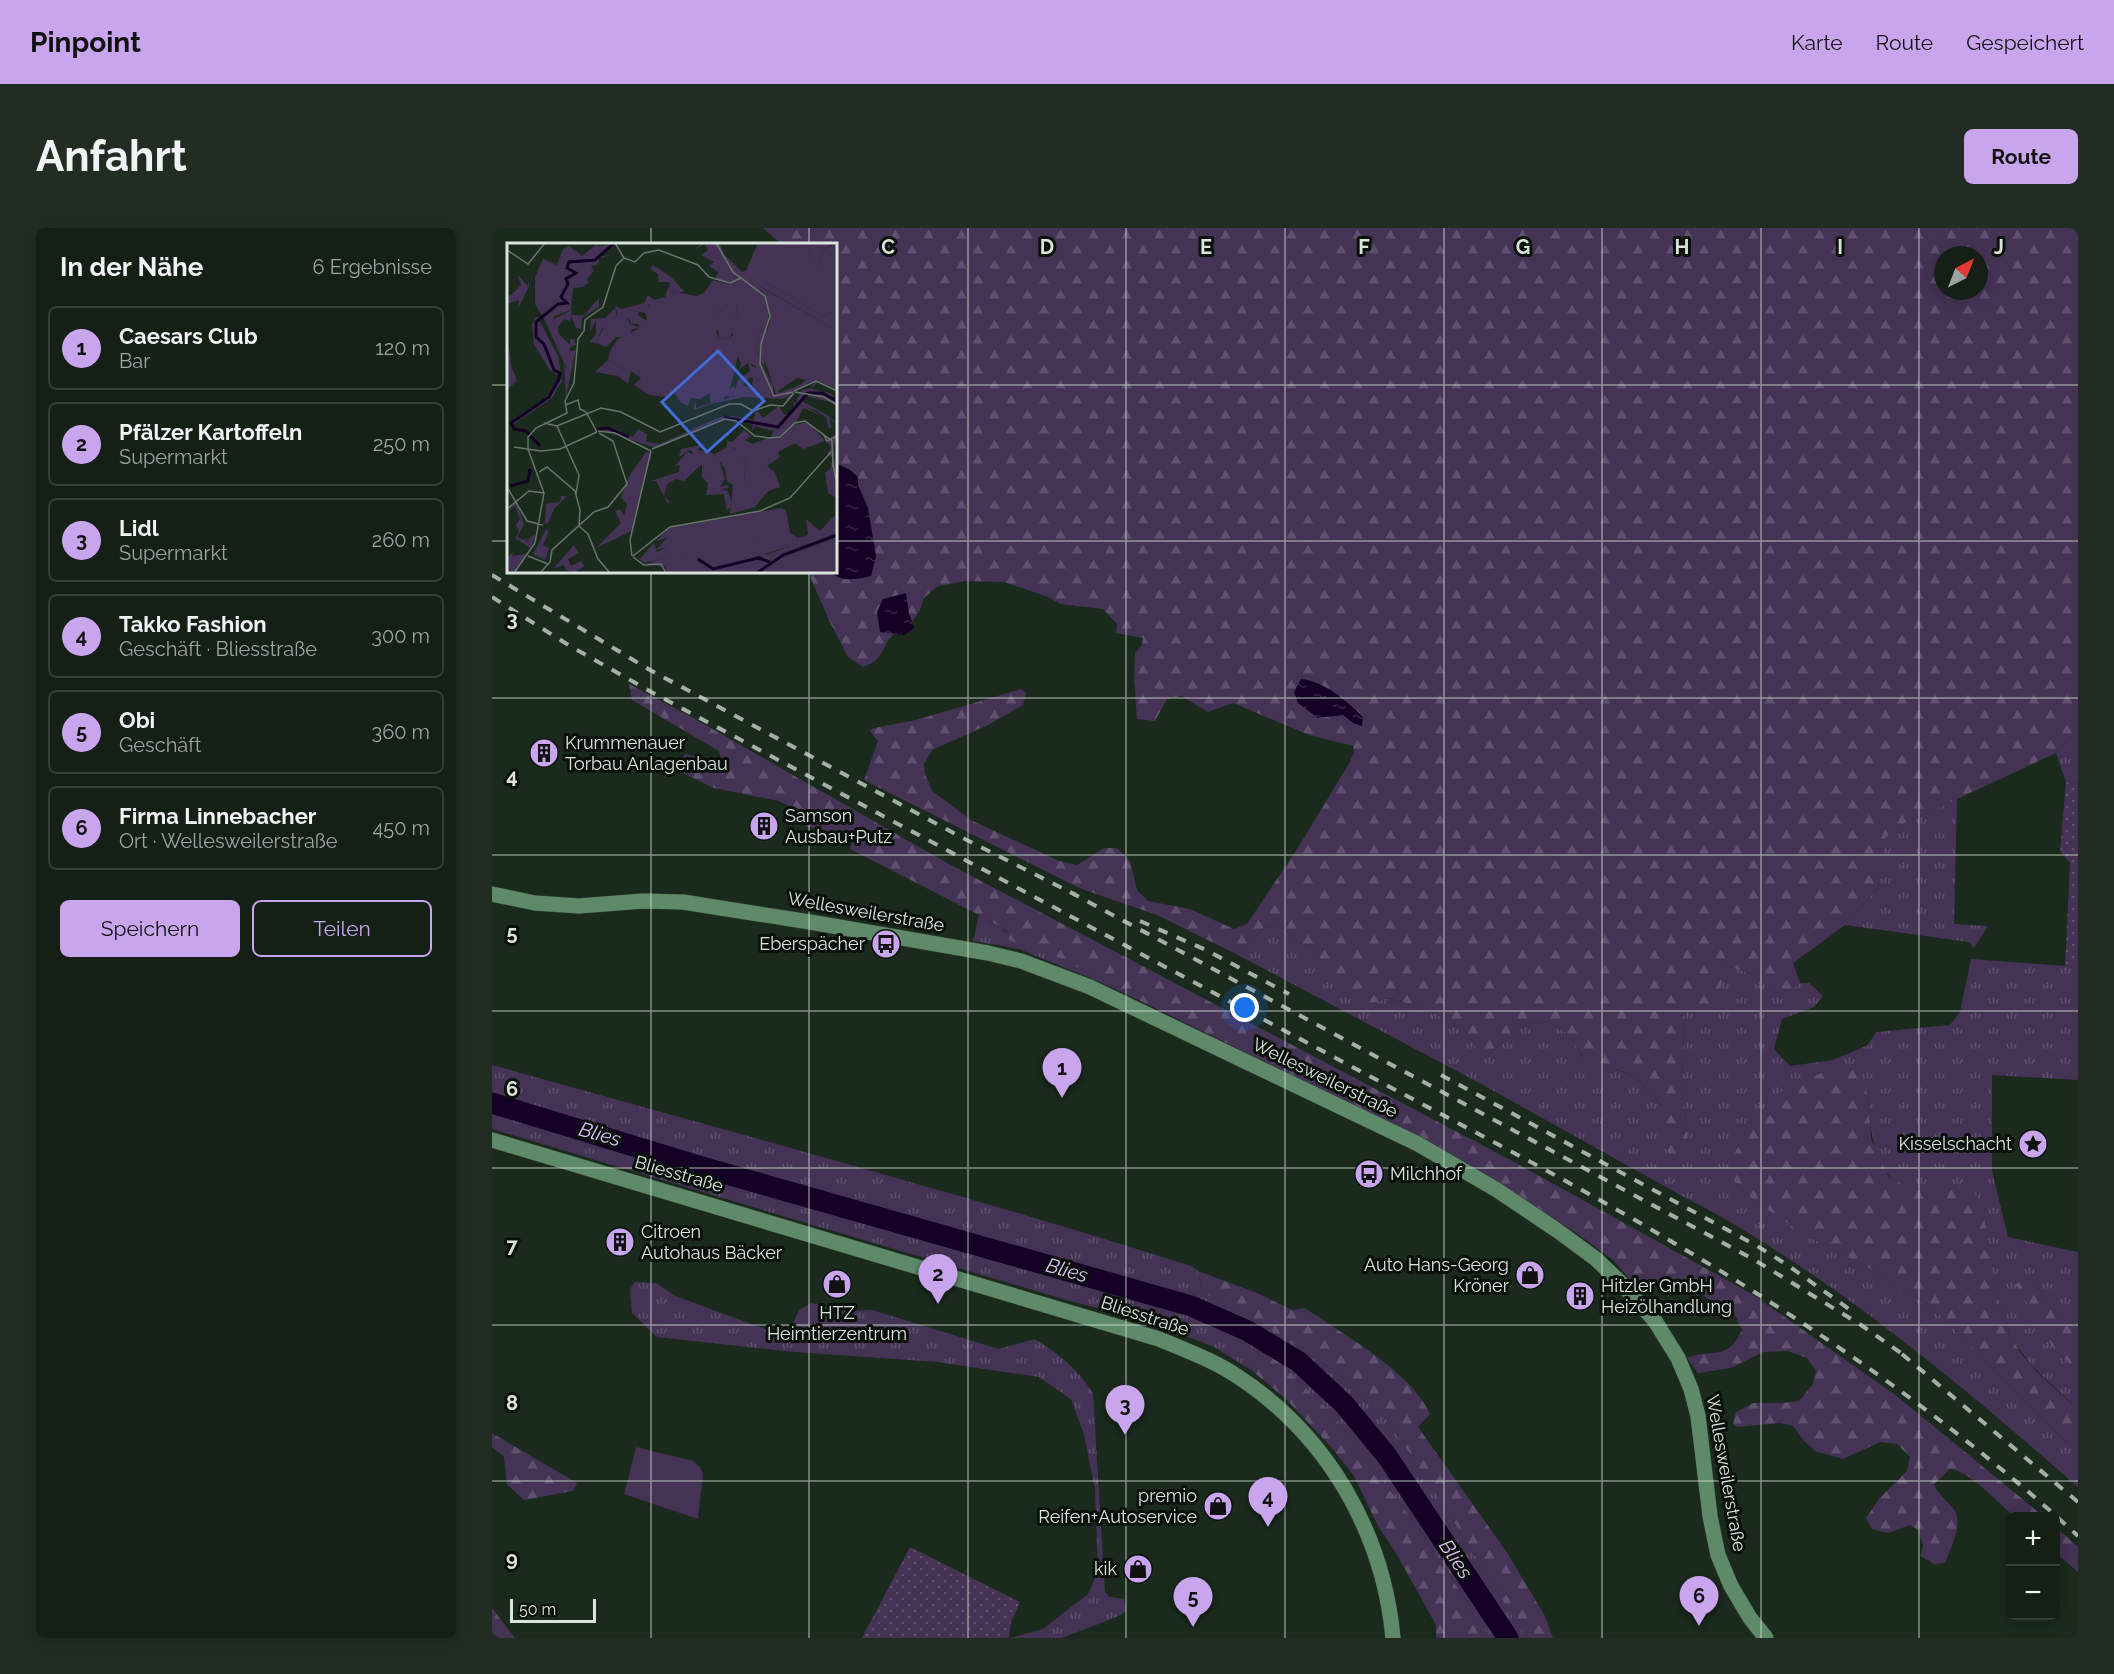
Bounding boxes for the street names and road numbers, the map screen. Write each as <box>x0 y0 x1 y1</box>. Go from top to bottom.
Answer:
street label: Wellesweilerstraße <box>786 887 947 936</box>
street label: Wellesweilerstraße <box>1249 1033 1402 1122</box>
street label: Bliesstraße <box>632 1151 726 1196</box>
street label: Bliesstraße <box>1098 1291 1192 1340</box>
street label: Wellesweilerstraße <box>1702 1393 1751 1553</box>

